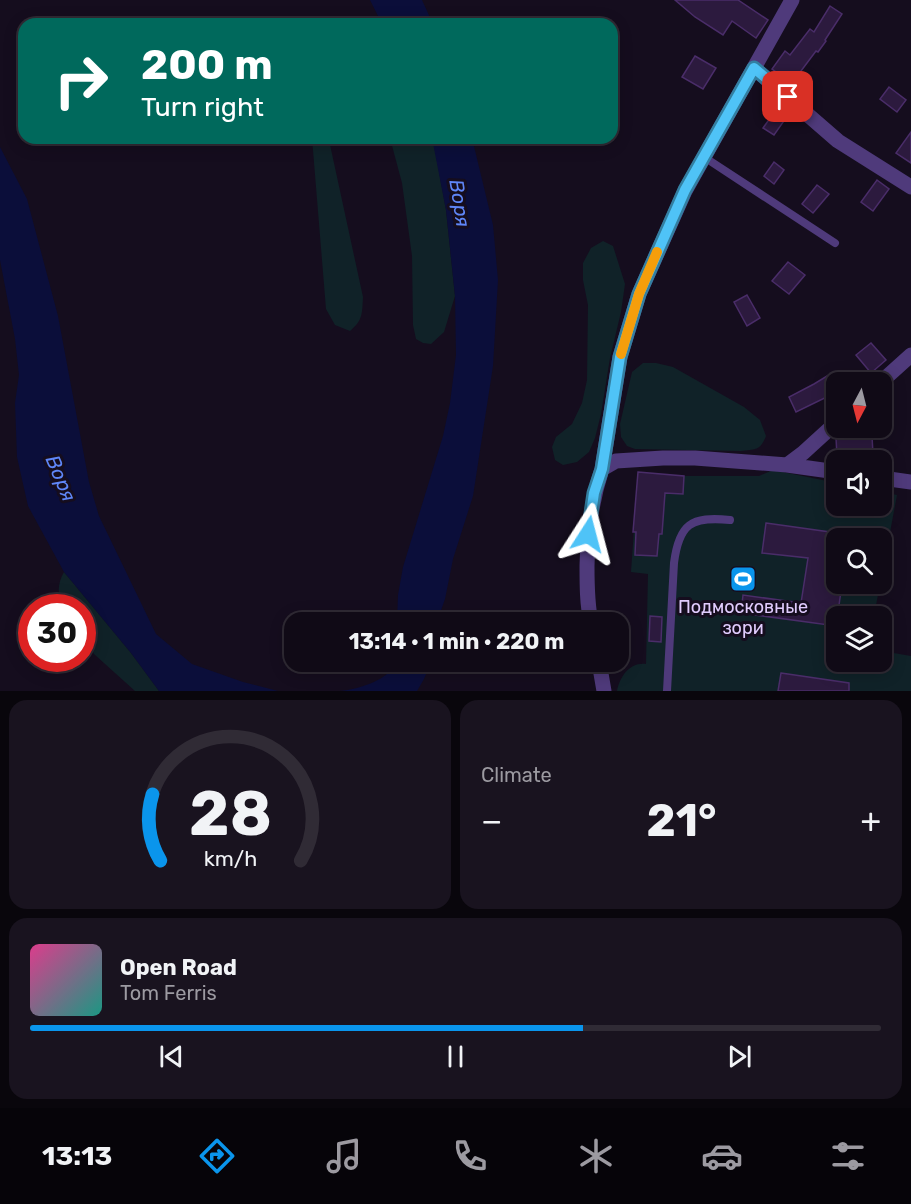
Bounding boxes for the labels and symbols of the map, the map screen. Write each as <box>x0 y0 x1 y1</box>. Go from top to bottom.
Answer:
pin <box>762 71 813 122</box>
water label: Воря <box>444 178 476 229</box>
north arrow <box>826 372 892 438</box>
water label: Воря <box>41 451 81 505</box>
position arrow <box>556 502 620 566</box>
sports icon: Подмосковные зори <box>728 564 758 594</box>
speed limit sign: 30 <box>18 594 96 672</box>
place label: Подмосковные зори <box>678 596 808 639</box>

